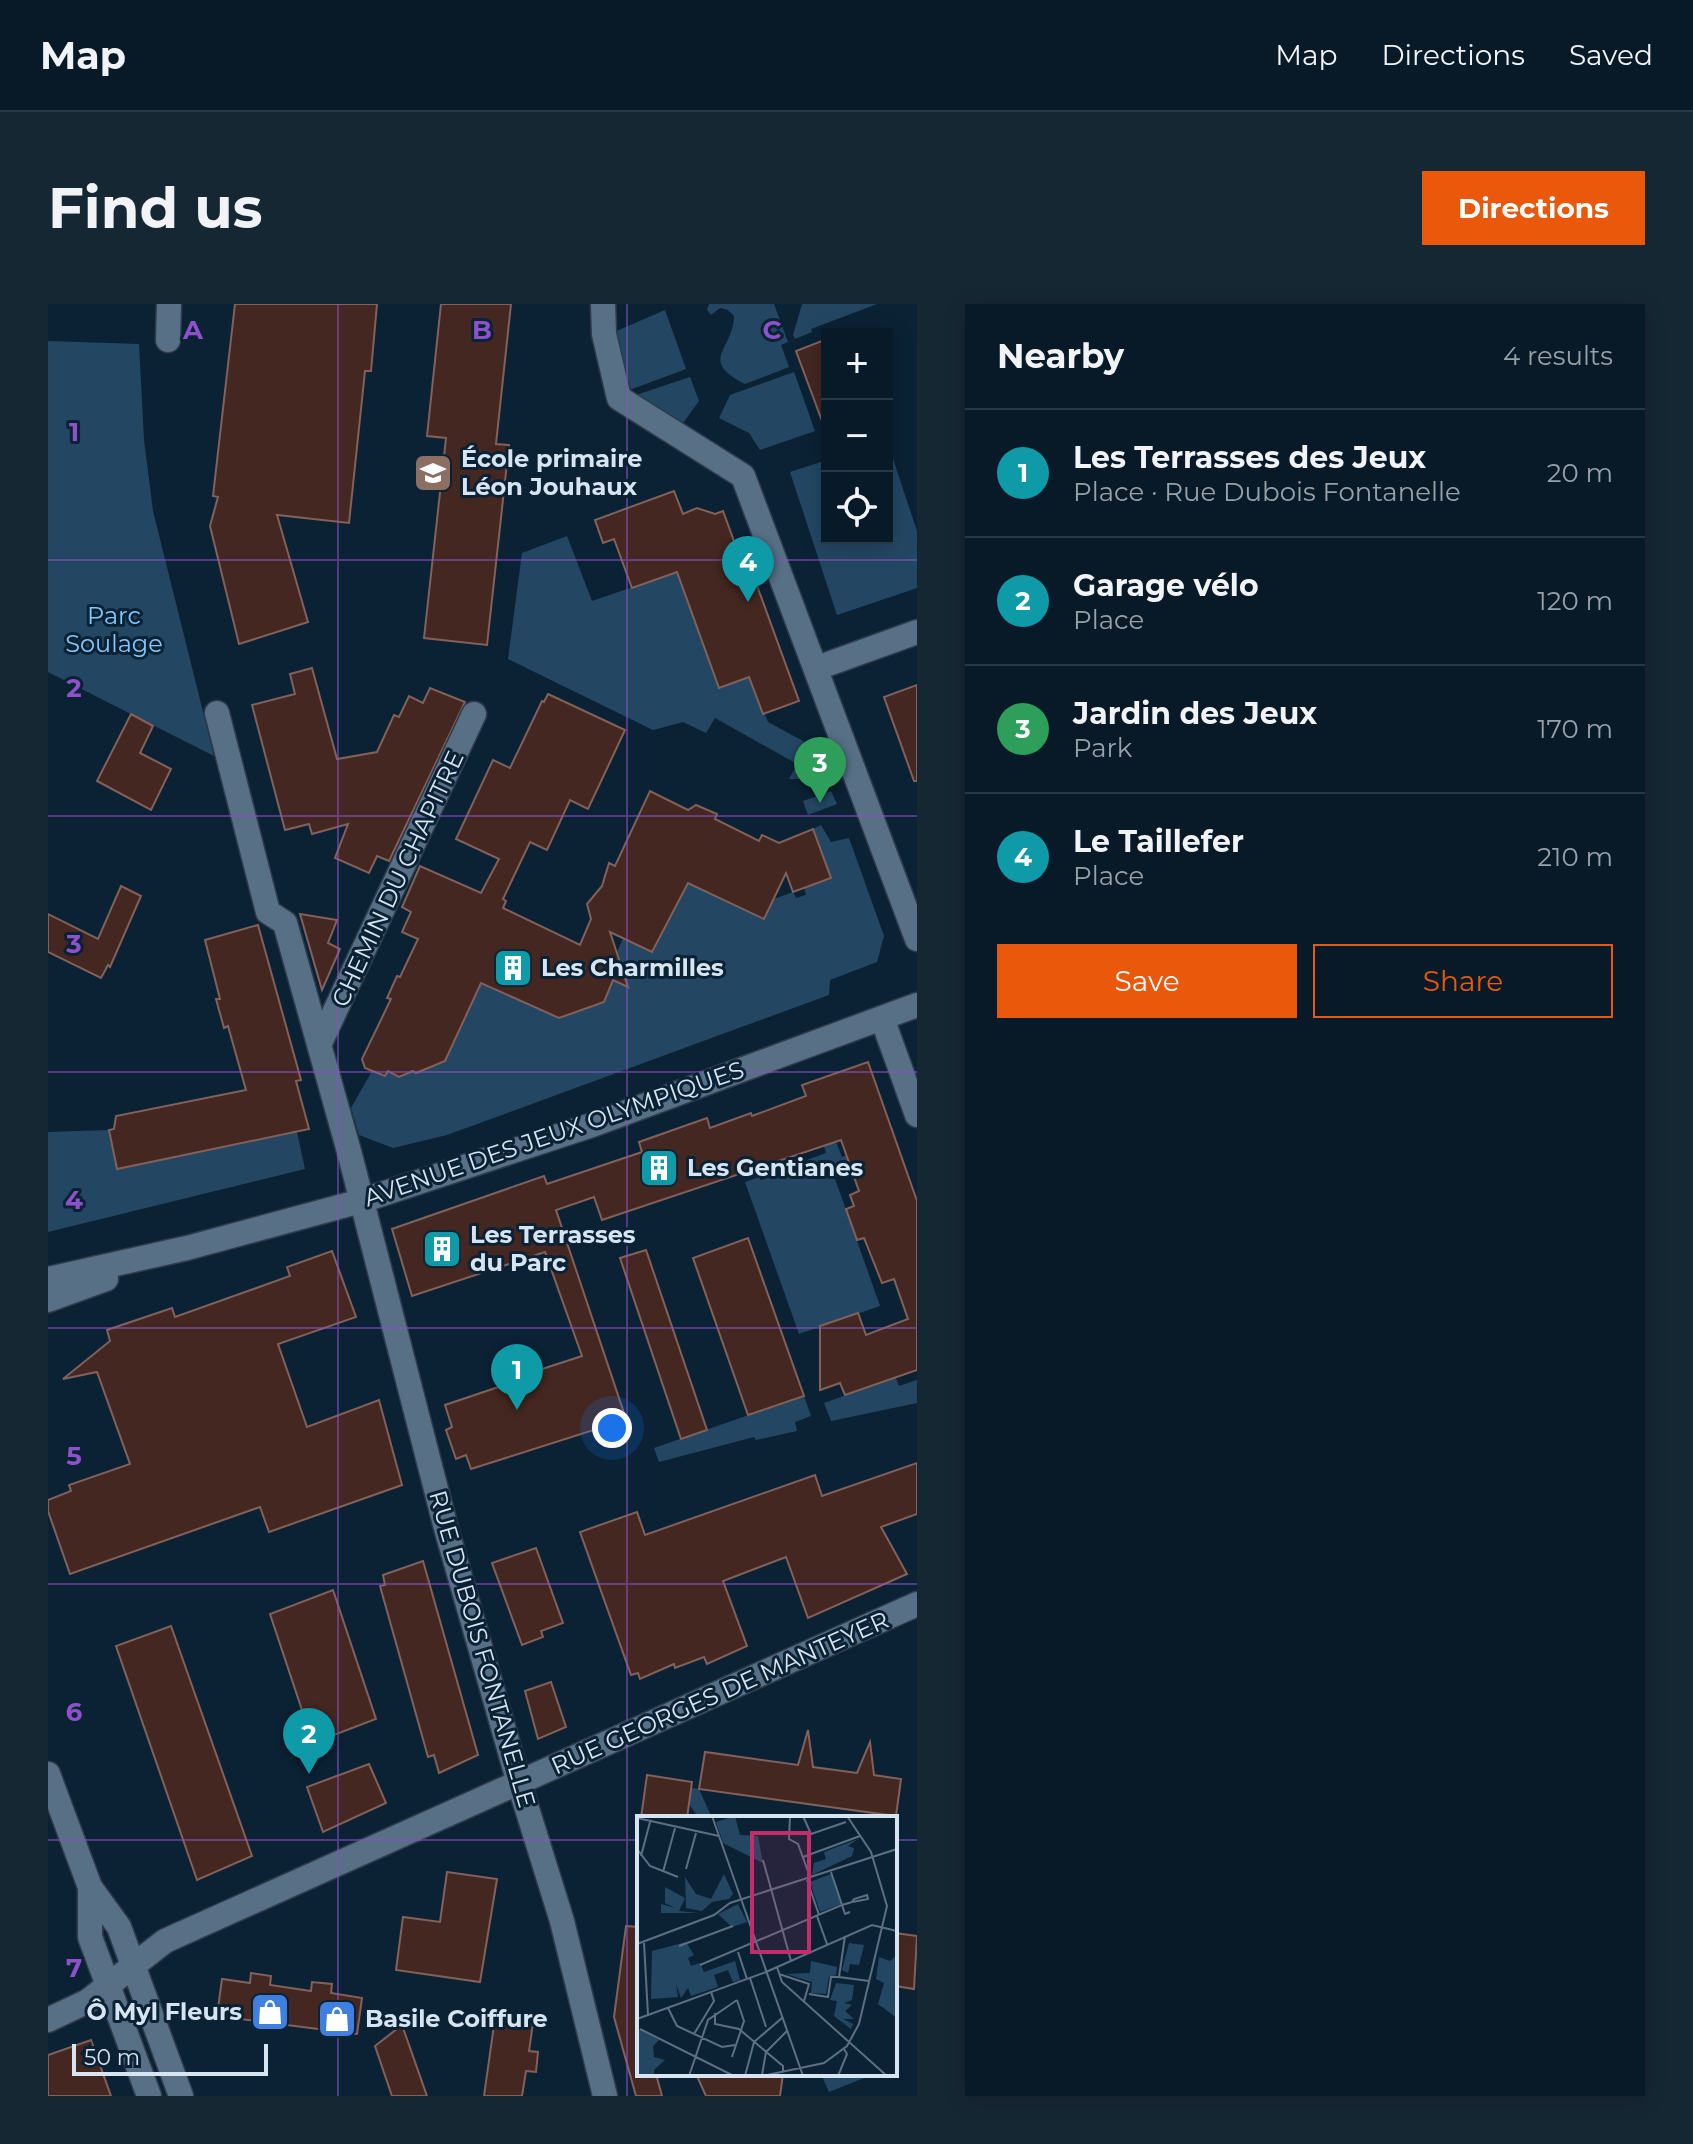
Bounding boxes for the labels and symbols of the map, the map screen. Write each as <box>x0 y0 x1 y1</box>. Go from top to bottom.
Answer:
text: A <box>182 314 204 346</box>
text: B <box>472 314 492 346</box>
text: C <box>763 314 782 346</box>
text: 1 <box>69 416 79 448</box>
place label: École primaire Léon Jouhaux <box>461 444 642 501</box>
school or university icon: École primaire Léon Jouhaux <box>412 452 454 494</box>
pin: 4 <box>722 536 774 602</box>
park label: Parc Soulage <box>65 601 163 658</box>
text: 2 <box>66 672 82 704</box>
pin: 3 <box>794 737 846 803</box>
street label: CHEMIN DU CHAPITRE <box>325 746 470 1011</box>
text: 3 <box>65 928 82 960</box>
building icon: Les Charmilles <box>492 947 534 989</box>
place label: Les Charmilles <box>541 953 724 982</box>
street label: AVENUE DES JEUX OLYMPIQUES <box>360 1055 748 1212</box>
building icon: Les Gentianes <box>638 1147 680 1189</box>
place label: Les Gentianes <box>687 1153 864 1182</box>
text: 4 <box>65 1184 83 1216</box>
place label: Les Terrasses du Parc <box>470 1220 636 1277</box>
building icon: Les Terrasses du Parc <box>421 1228 463 1270</box>
pin: 1 <box>491 1344 543 1410</box>
your location <box>592 1408 632 1448</box>
text: 5 <box>66 1440 82 1472</box>
street label: RUE DUBOIS FONTANELLE <box>423 1487 542 1811</box>
street label: RUE GEORGES DE MANTEYER <box>547 1605 893 1780</box>
text: 6 <box>66 1696 83 1728</box>
pin: 2 <box>283 1708 335 1774</box>
inset map <box>637 1816 897 2076</box>
text: 7 <box>66 1952 82 1984</box>
shop icon: Ô Myl Fleurs <box>249 1991 291 2033</box>
place label: Ô Myl Fleurs <box>86 1997 242 2026</box>
shop icon: Basile Coiffure <box>316 1998 358 2040</box>
place label: Basile Coiffure <box>365 2004 548 2033</box>
scale bar <box>72 2040 268 2076</box>

